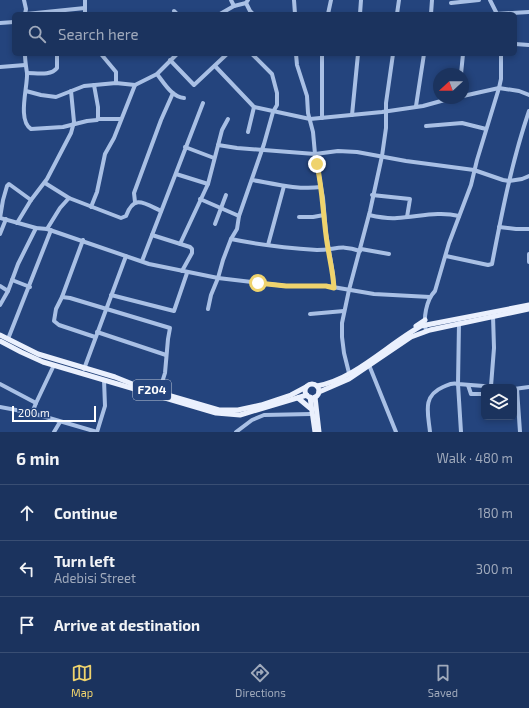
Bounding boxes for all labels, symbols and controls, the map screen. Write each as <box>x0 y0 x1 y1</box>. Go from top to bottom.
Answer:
search box <box>12 12 517 56</box>
icon: search <box>26 23 48 45</box>
text: Search here <box>58 25 139 43</box>
north arrow <box>433 68 469 104</box>
route end <box>308 155 326 173</box>
route start <box>249 274 267 292</box>
road number: F204 <box>133 380 171 400</box>
map controls <box>481 384 517 420</box>
button: layers <box>481 384 517 420</box>
scale bar <box>12 404 96 423</box>
text: 200 m <box>18 406 50 419</box>
text: 6 min <box>16 448 60 468</box>
text: Walk · 480 m <box>436 450 513 466</box>
icon: ahead <box>16 502 38 524</box>
text: Continue <box>54 504 117 522</box>
text: 180 m <box>478 505 513 521</box>
text: Turn left <box>54 552 115 570</box>
icon: left <box>16 558 38 580</box>
text: 300 m <box>476 561 513 577</box>
text: Adebisi Street <box>54 570 136 586</box>
icon: arrive <box>16 614 38 636</box>
text: Arrive at destination <box>54 616 200 634</box>
tab: Map <box>71 662 93 699</box>
tab: Directions <box>235 662 286 699</box>
tab: Saved <box>428 662 458 699</box>

